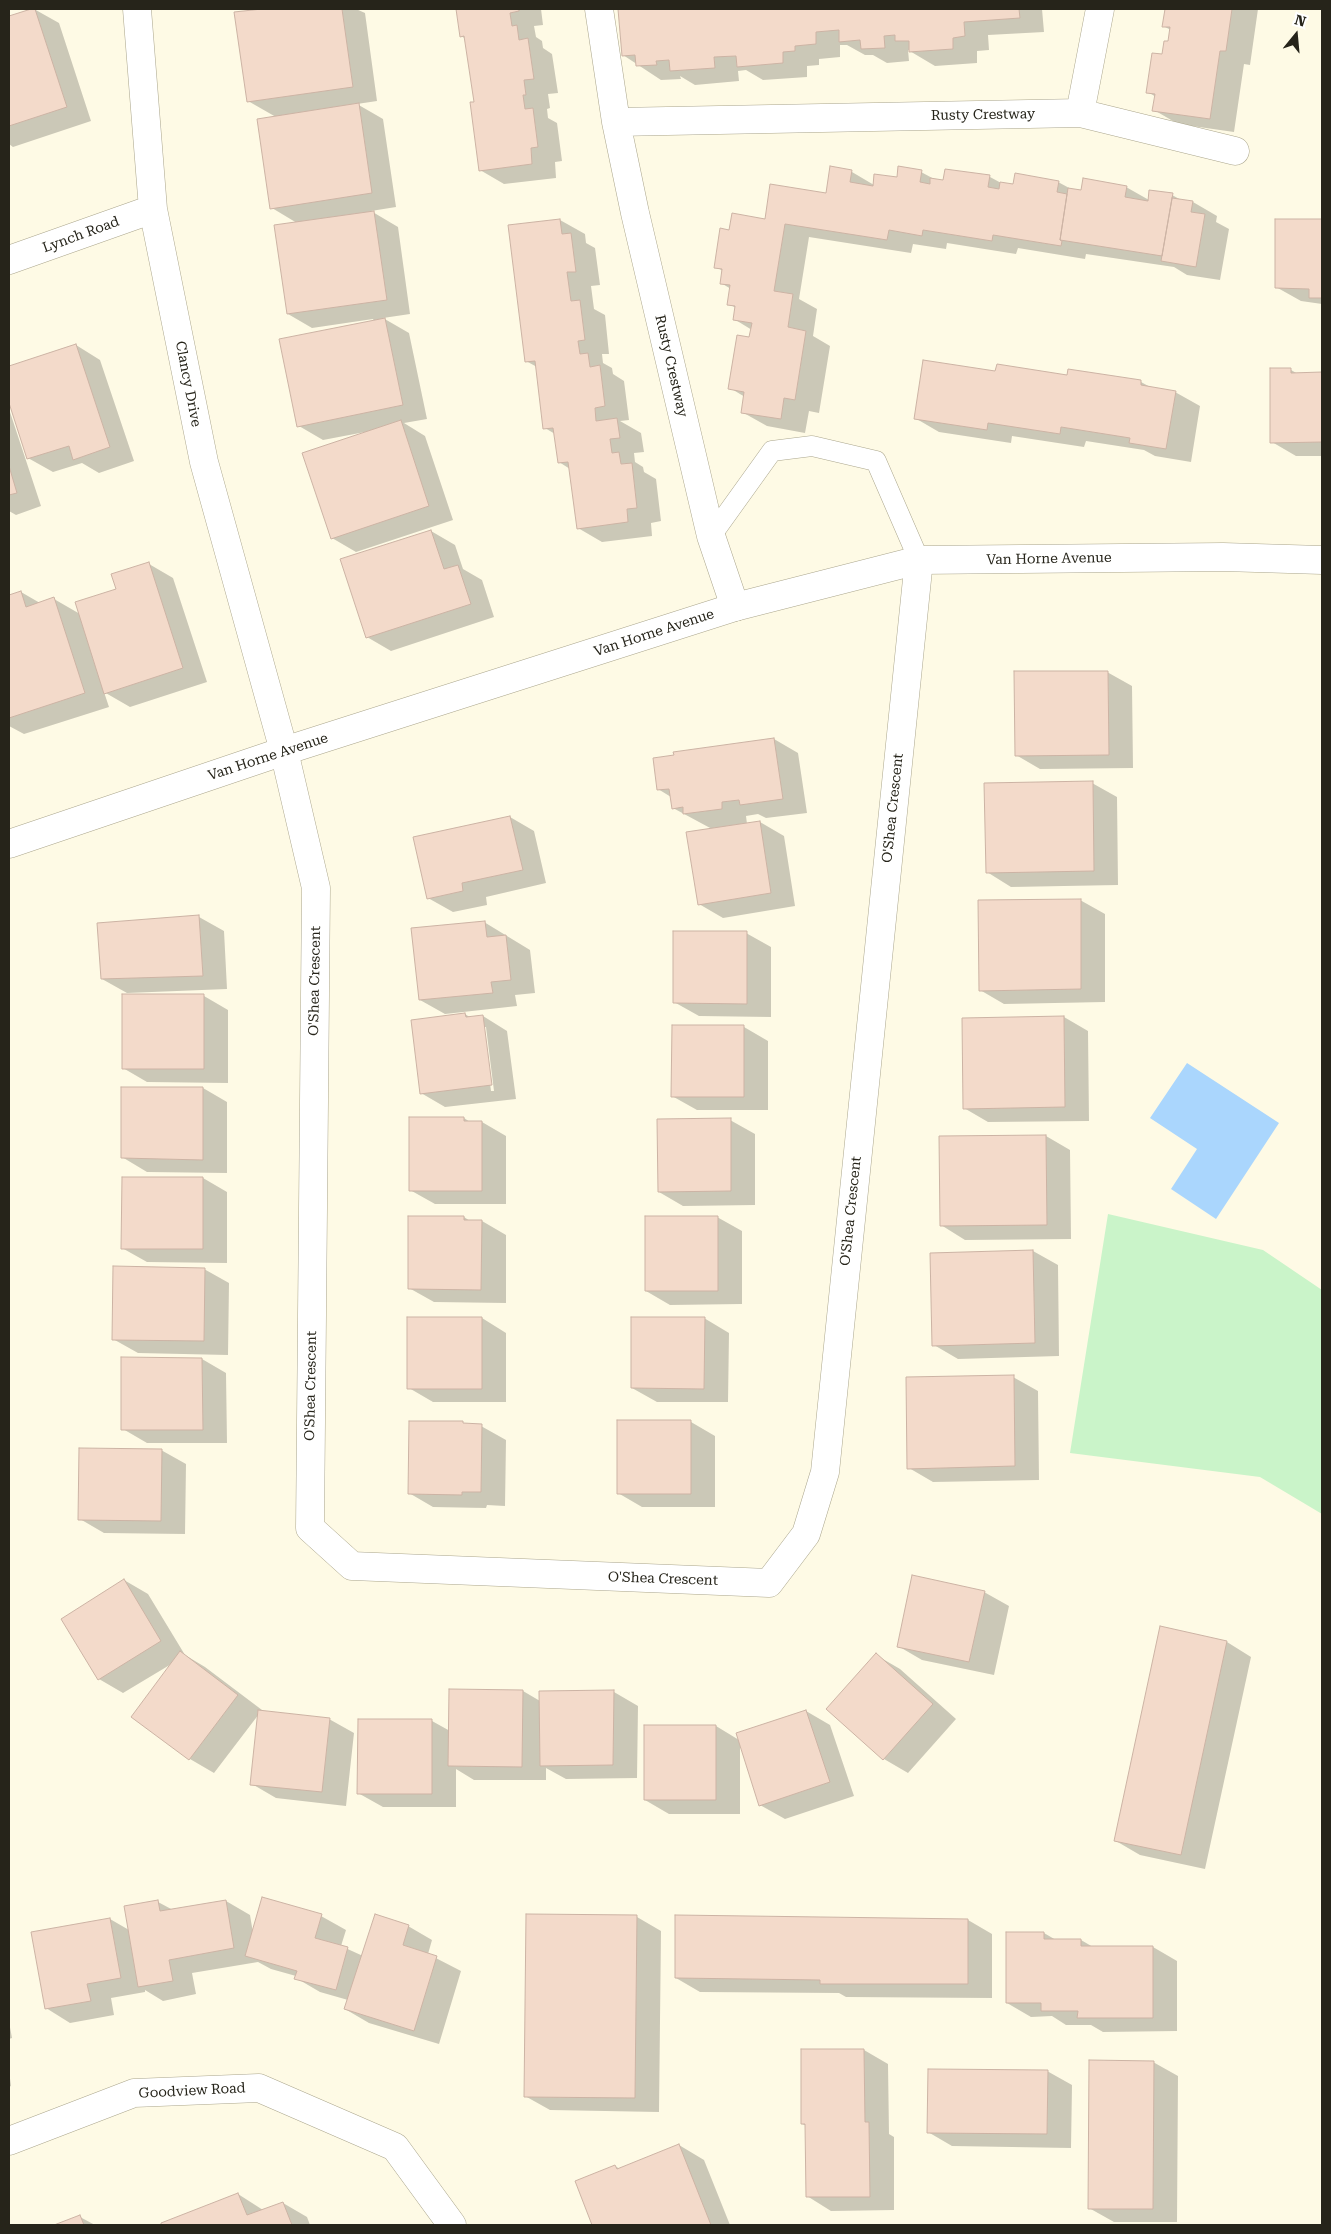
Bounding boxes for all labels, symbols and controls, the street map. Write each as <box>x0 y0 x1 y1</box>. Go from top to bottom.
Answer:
north arrow <box>1271 10 1321 60</box>
text: N <box>1293 11 1308 30</box>
street label: Rusty Crestway <box>931 106 1035 124</box>
street label: Lynch Road <box>40 213 122 257</box>
street label: Rusty Crestway <box>651 313 691 419</box>
street label: Clancy Drive <box>171 340 205 428</box>
street label: Van Horne Avenue <box>986 550 1112 568</box>
street label: Van Horne Avenue <box>592 606 716 660</box>
street label: Van Horne Avenue <box>206 730 330 784</box>
street label: O'Shea Crescent <box>879 752 907 864</box>
street label: O'Shea Crescent <box>306 926 324 1036</box>
street label: O'Shea Crescent <box>837 1155 865 1267</box>
street label: O'Shea Crescent <box>302 1331 320 1441</box>
street label: O'Shea Crescent <box>608 1569 718 1589</box>
street label: Goodview Road <box>138 2080 246 2102</box>

